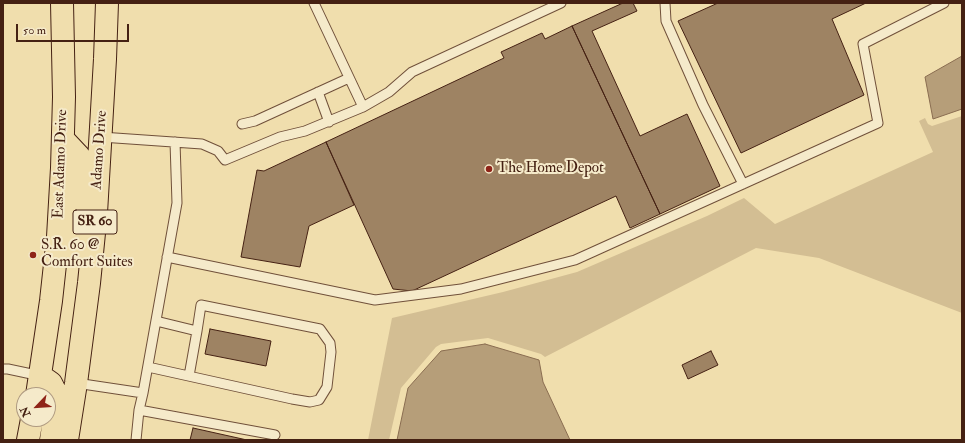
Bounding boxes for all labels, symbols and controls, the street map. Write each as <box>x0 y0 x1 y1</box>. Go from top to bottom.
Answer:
scale bar <box>18 16 131 42</box>
text: 50 m <box>23 23 46 38</box>
street label: East Adamo Drive <box>50 109 72 219</box>
street label: Adamo Drive <box>88 110 112 190</box>
place label: The Home Depot <box>497 160 604 178</box>
marker: The Home Depot <box>484 164 494 174</box>
road number: SR 60 <box>73 210 117 234</box>
place label: S.R. 60 @ Comfort Suites <box>41 237 133 272</box>
marker: S.R. 60 @ Comfort Suites <box>28 250 38 260</box>
north arrow <box>16 387 56 427</box>
text: N <box>18 405 34 419</box>

